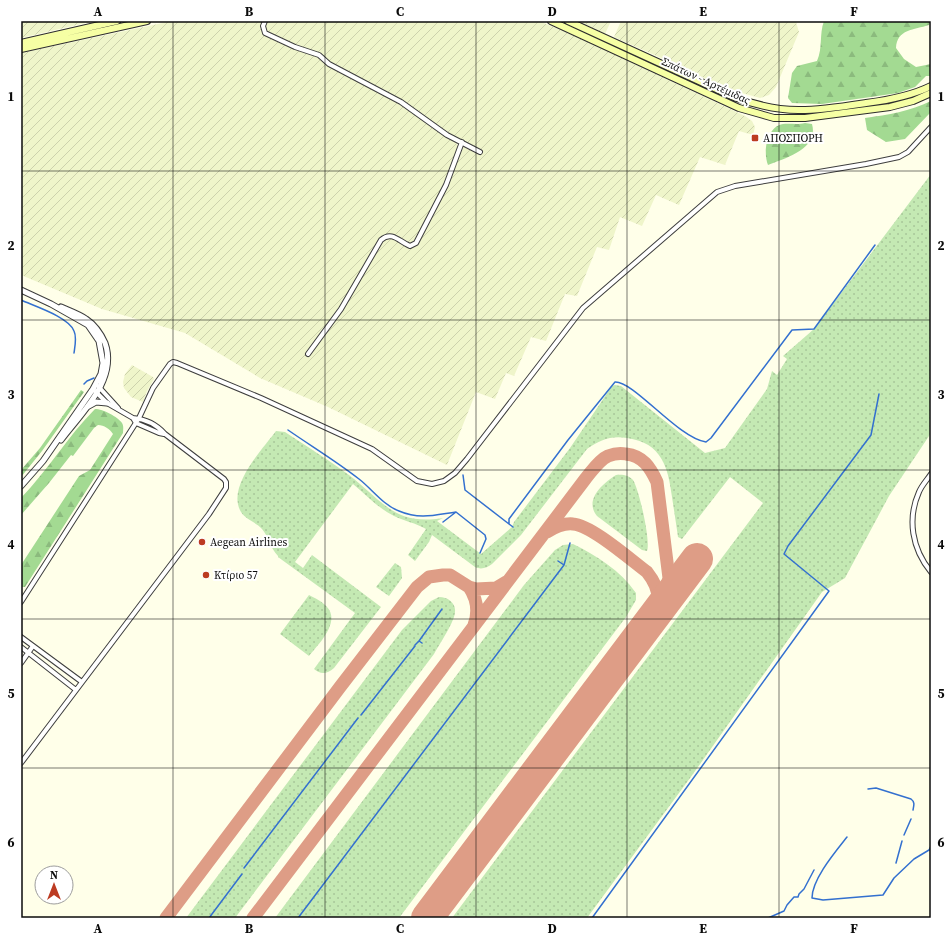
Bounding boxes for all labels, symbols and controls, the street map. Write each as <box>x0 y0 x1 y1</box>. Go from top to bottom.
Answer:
text: A <box>94 3 103 20</box>
text: B <box>245 3 254 20</box>
text: C <box>396 3 404 20</box>
text: D <box>547 3 557 20</box>
text: E <box>699 3 707 20</box>
text: F <box>850 3 858 20</box>
street label: Σπάτων - Αρτέμιδας <box>659 54 753 108</box>
text: 1 <box>7 88 15 105</box>
text: 1 <box>937 88 945 105</box>
place label: ΑΠΟΣΠΟΡΗ <box>763 131 823 146</box>
marker: ΑΠΟΣΠΟΡΗ <box>750 133 760 143</box>
text: 2 <box>7 237 15 254</box>
text: 2 <box>937 237 945 254</box>
text: 3 <box>7 386 15 403</box>
text: 3 <box>937 386 945 403</box>
place label: Aegean Airlines <box>210 535 288 550</box>
text: 4 <box>7 536 15 553</box>
text: 4 <box>937 536 945 553</box>
marker: Aegean Airlines <box>197 537 207 547</box>
place label: Κτίριο 57 <box>214 568 258 583</box>
marker: Κτίριο 57 <box>201 570 211 580</box>
text: 5 <box>7 685 15 702</box>
text: 5 <box>937 685 945 702</box>
text: 6 <box>7 834 15 851</box>
text: 6 <box>937 834 945 851</box>
north arrow <box>34 865 74 905</box>
text: N <box>50 868 58 883</box>
text: A <box>94 920 103 937</box>
text: B <box>245 920 254 937</box>
text: C <box>396 920 404 937</box>
text: D <box>547 920 557 937</box>
text: E <box>699 920 707 937</box>
text: F <box>850 920 858 937</box>

